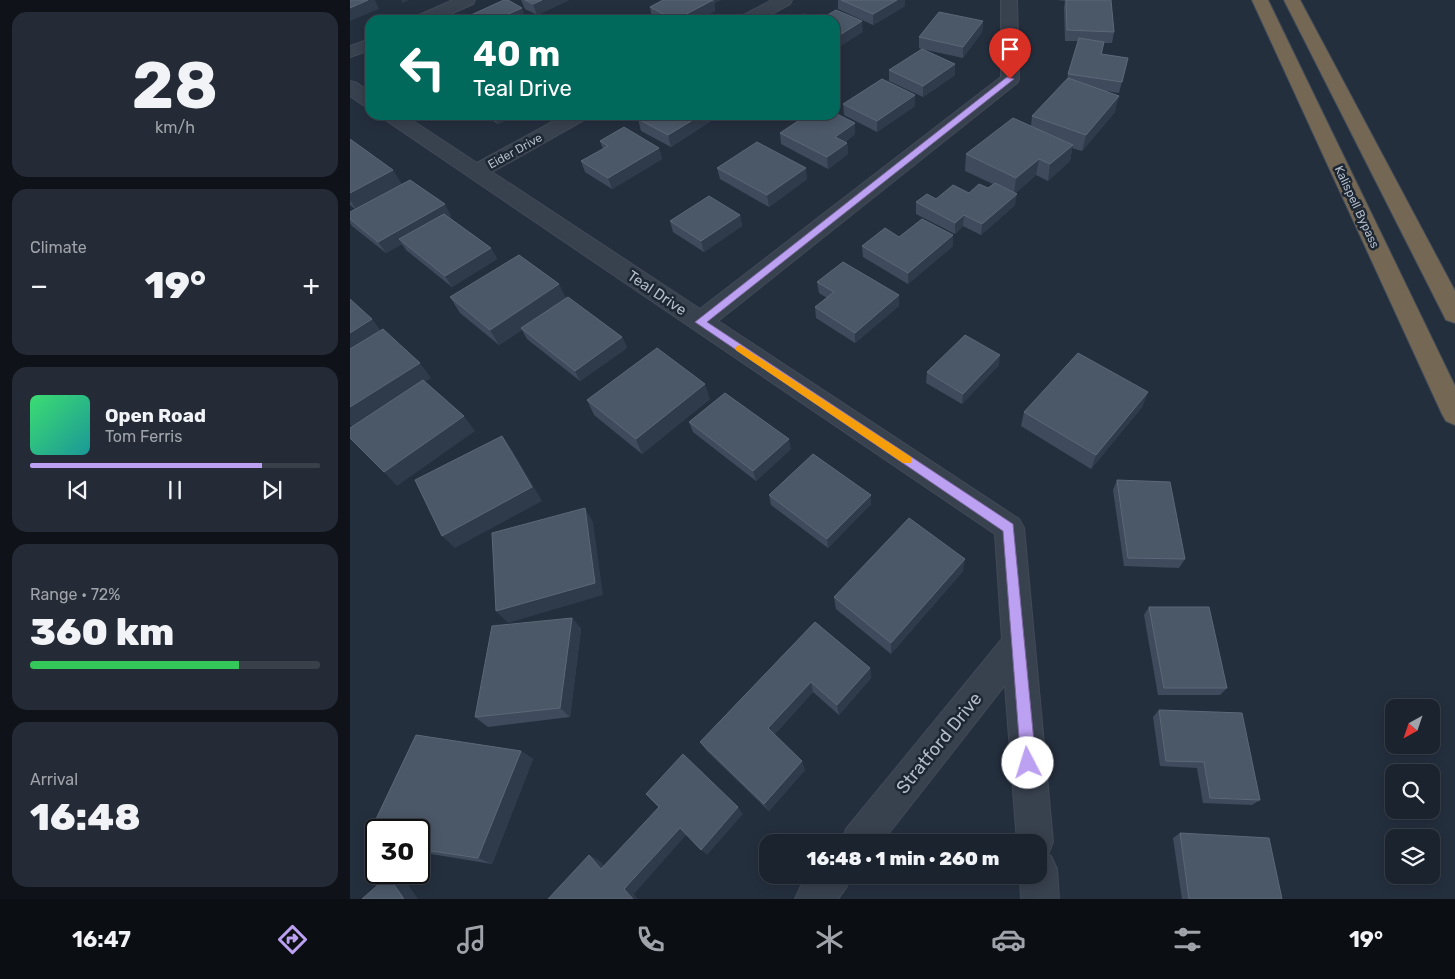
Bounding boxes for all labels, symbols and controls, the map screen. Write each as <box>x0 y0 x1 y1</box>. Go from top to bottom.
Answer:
pin <box>989 28 1031 79</box>
text: 40 m <box>473 33 560 75</box>
icon: left <box>390 35 455 100</box>
icon: arrive <box>996 35 1024 63</box>
text: 28 <box>132 47 218 124</box>
text: Teal Drive <box>473 75 572 102</box>
text: km/h <box>155 118 195 137</box>
street label: Eider Drive <box>485 130 545 172</box>
street label: Kalispell Bypass <box>1332 164 1382 250</box>
text: Climate <box>30 238 87 257</box>
text: 19° <box>145 262 206 308</box>
street label: Teal Drive <box>624 267 690 319</box>
text: − <box>30 269 48 302</box>
text: + <box>303 269 320 302</box>
text: Open Road <box>105 404 206 427</box>
text: Tom Ferris <box>105 427 182 446</box>
icon: previous <box>64 476 92 504</box>
icon: pause <box>161 476 189 504</box>
icon: next <box>258 476 286 504</box>
text: Range · 72% <box>30 585 120 604</box>
text: 360 km <box>30 609 174 655</box>
street label: Stratford Drive <box>891 688 987 798</box>
north arrow <box>1385 699 1440 754</box>
map controls <box>1385 699 1440 884</box>
position arrow <box>1001 736 1053 788</box>
button: search <box>1385 764 1440 819</box>
text: Arrival <box>30 770 78 789</box>
text: 16:48 <box>30 794 141 840</box>
speed limit sign: 30 <box>365 819 430 884</box>
button: layers <box>1385 829 1440 884</box>
text: 16:48 · 1 min · 260 m <box>806 847 1000 870</box>
icon: directions <box>275 922 310 957</box>
icon: music <box>454 922 489 957</box>
icon: phone <box>633 922 668 957</box>
icon: climate <box>812 922 847 957</box>
icon: car <box>991 922 1026 957</box>
icon: filters <box>1170 922 1205 957</box>
text: 16:47 <box>72 926 131 953</box>
text: 19° <box>1349 926 1383 953</box>

